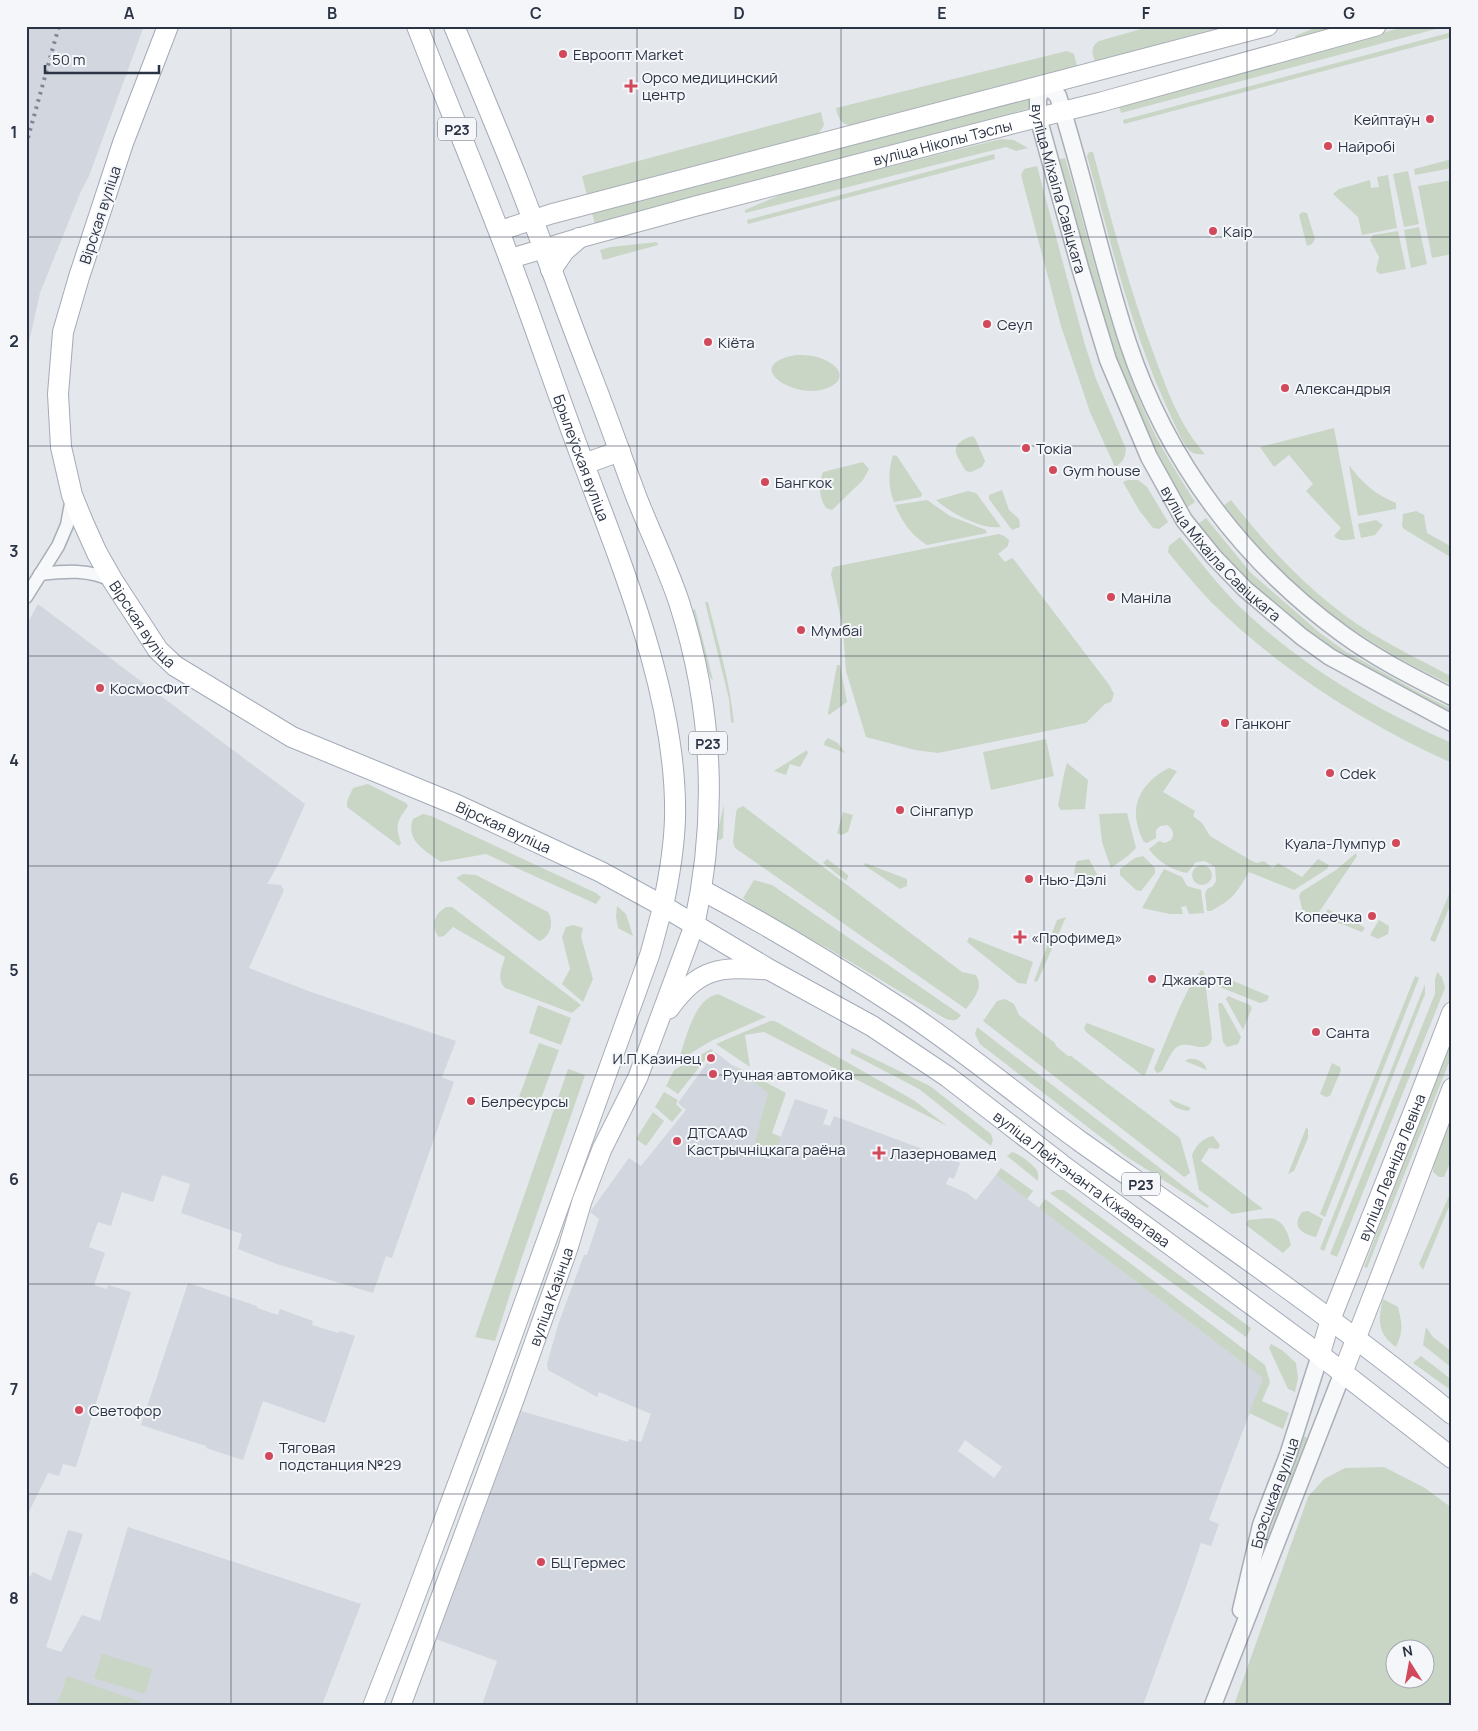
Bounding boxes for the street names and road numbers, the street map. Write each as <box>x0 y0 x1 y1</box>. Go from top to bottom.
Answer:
street label: вуліца Міхаіла Савіцкага <box>1028 104 1092 276</box>
street label: вуліца Ніколы Тэслы <box>871 114 1014 170</box>
road number: Р23 <box>438 118 476 140</box>
street label: Вірская вуліца <box>74 163 126 267</box>
street label: Брылеўская вуліца <box>549 391 615 524</box>
street label: вуліца Міхаіла Савіцкага <box>1156 482 1286 626</box>
street label: Вірская вуліца <box>105 576 181 672</box>
road number: Р23 <box>689 731 727 754</box>
street label: Вірская вуліца <box>453 796 554 858</box>
street label: вуліца Леаніда Левіна <box>1353 1091 1430 1244</box>
street label: вуліца Лейтэнанта Кіжаватава <box>989 1105 1175 1252</box>
road number: Р23 <box>1122 1172 1160 1196</box>
street label: вуліца Казінца <box>524 1244 578 1349</box>
street label: Брэсцкая вуліца <box>1245 1435 1303 1550</box>

